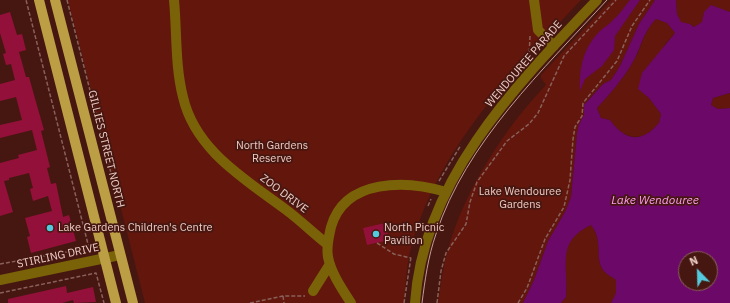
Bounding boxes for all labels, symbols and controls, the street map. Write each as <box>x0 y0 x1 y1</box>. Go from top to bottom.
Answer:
street label: WENDOUREE PARADE <box>483 18 565 110</box>
street label: GILLIES STREET NORTH <box>85 89 127 209</box>
park label: North Gardens Reserve <box>236 139 308 165</box>
street label: ZOO DRIVE <box>258 172 310 216</box>
park label: Lake Wendouree Gardens <box>479 185 561 211</box>
water label: Lake Wendouree <box>611 194 699 208</box>
place label: Lake Gardens Children's Centre <box>58 221 213 235</box>
place label: North Picnic Pavilion <box>384 221 444 247</box>
marker: Lake Gardens Children's Centre <box>45 223 55 233</box>
marker: North Picnic Pavilion <box>371 229 381 239</box>
street label: STIRLING DRIVE <box>16 241 100 271</box>
north arrow <box>678 251 718 291</box>
text: N <box>687 253 700 269</box>

